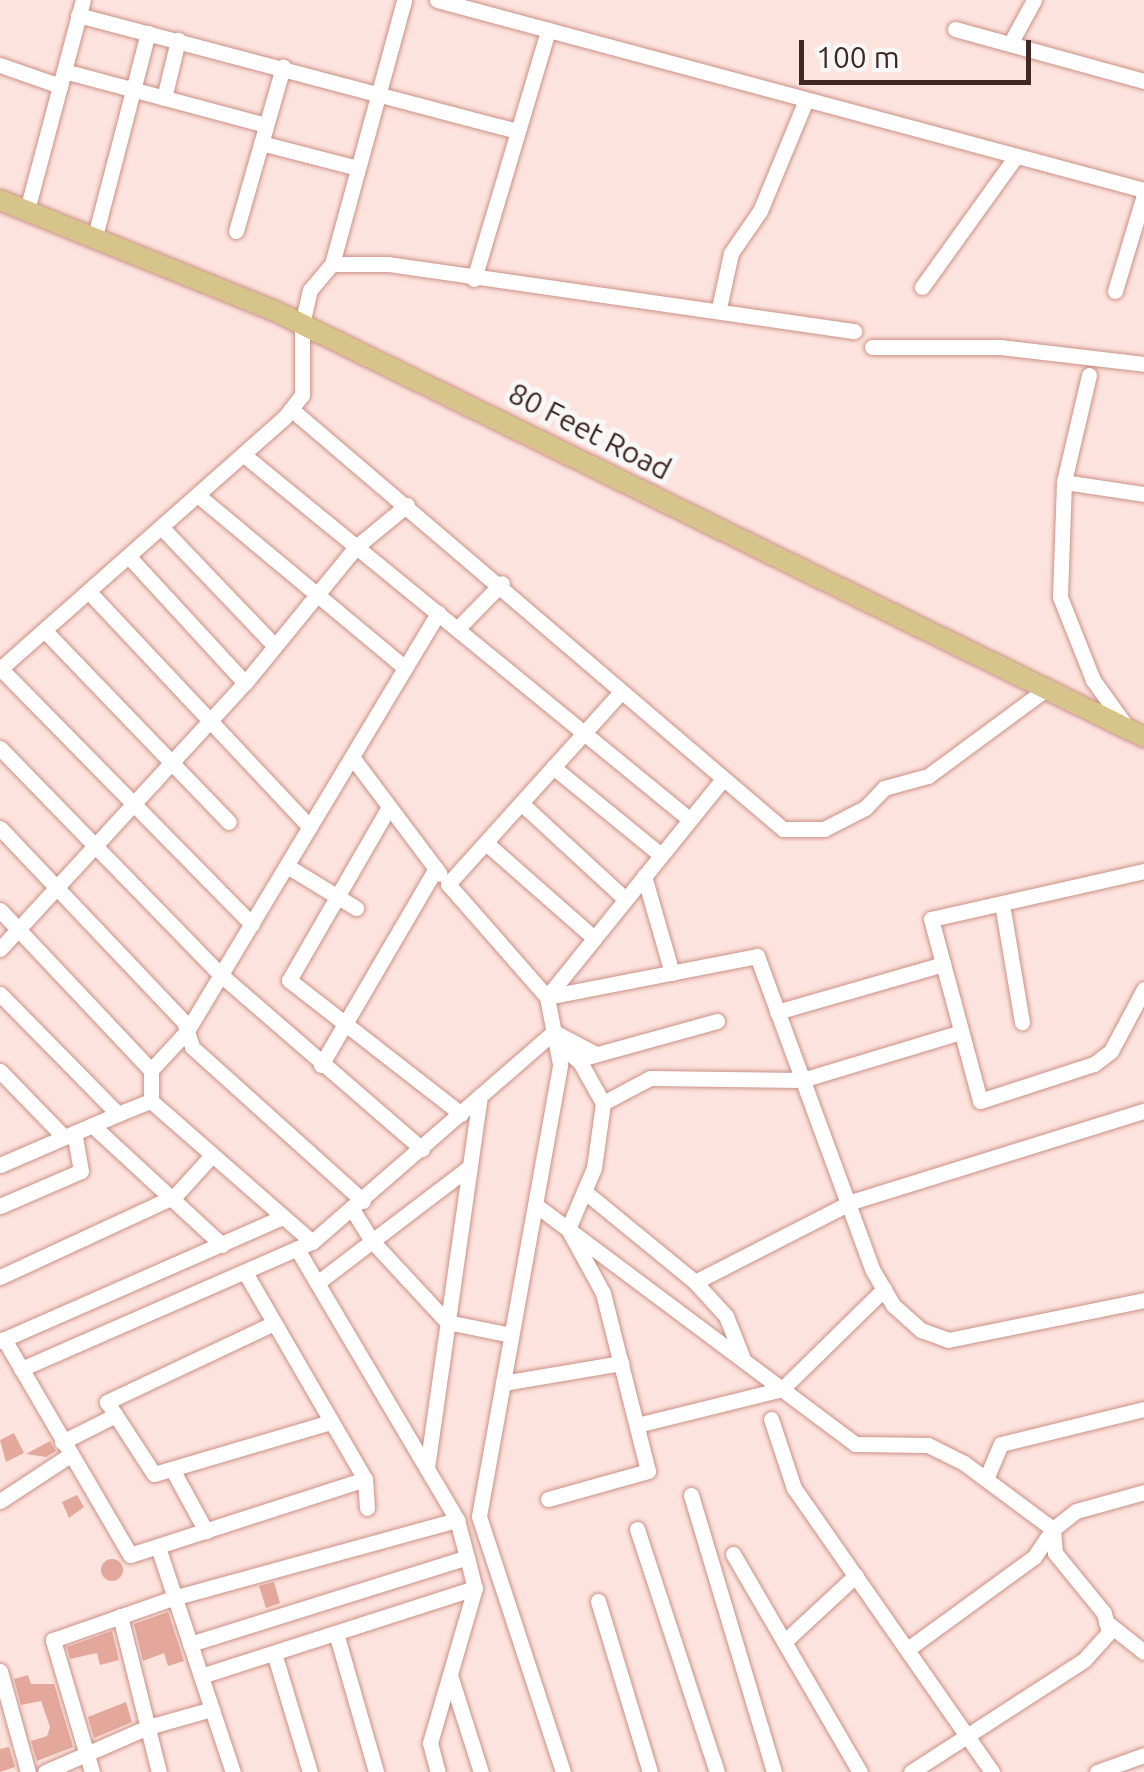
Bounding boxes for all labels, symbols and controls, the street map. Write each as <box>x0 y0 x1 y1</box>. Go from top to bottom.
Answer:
scale bar <box>804 20 1036 82</box>
text: 100 m <box>816 40 900 74</box>
street label: 80 Feet Road <box>503 375 677 487</box>

